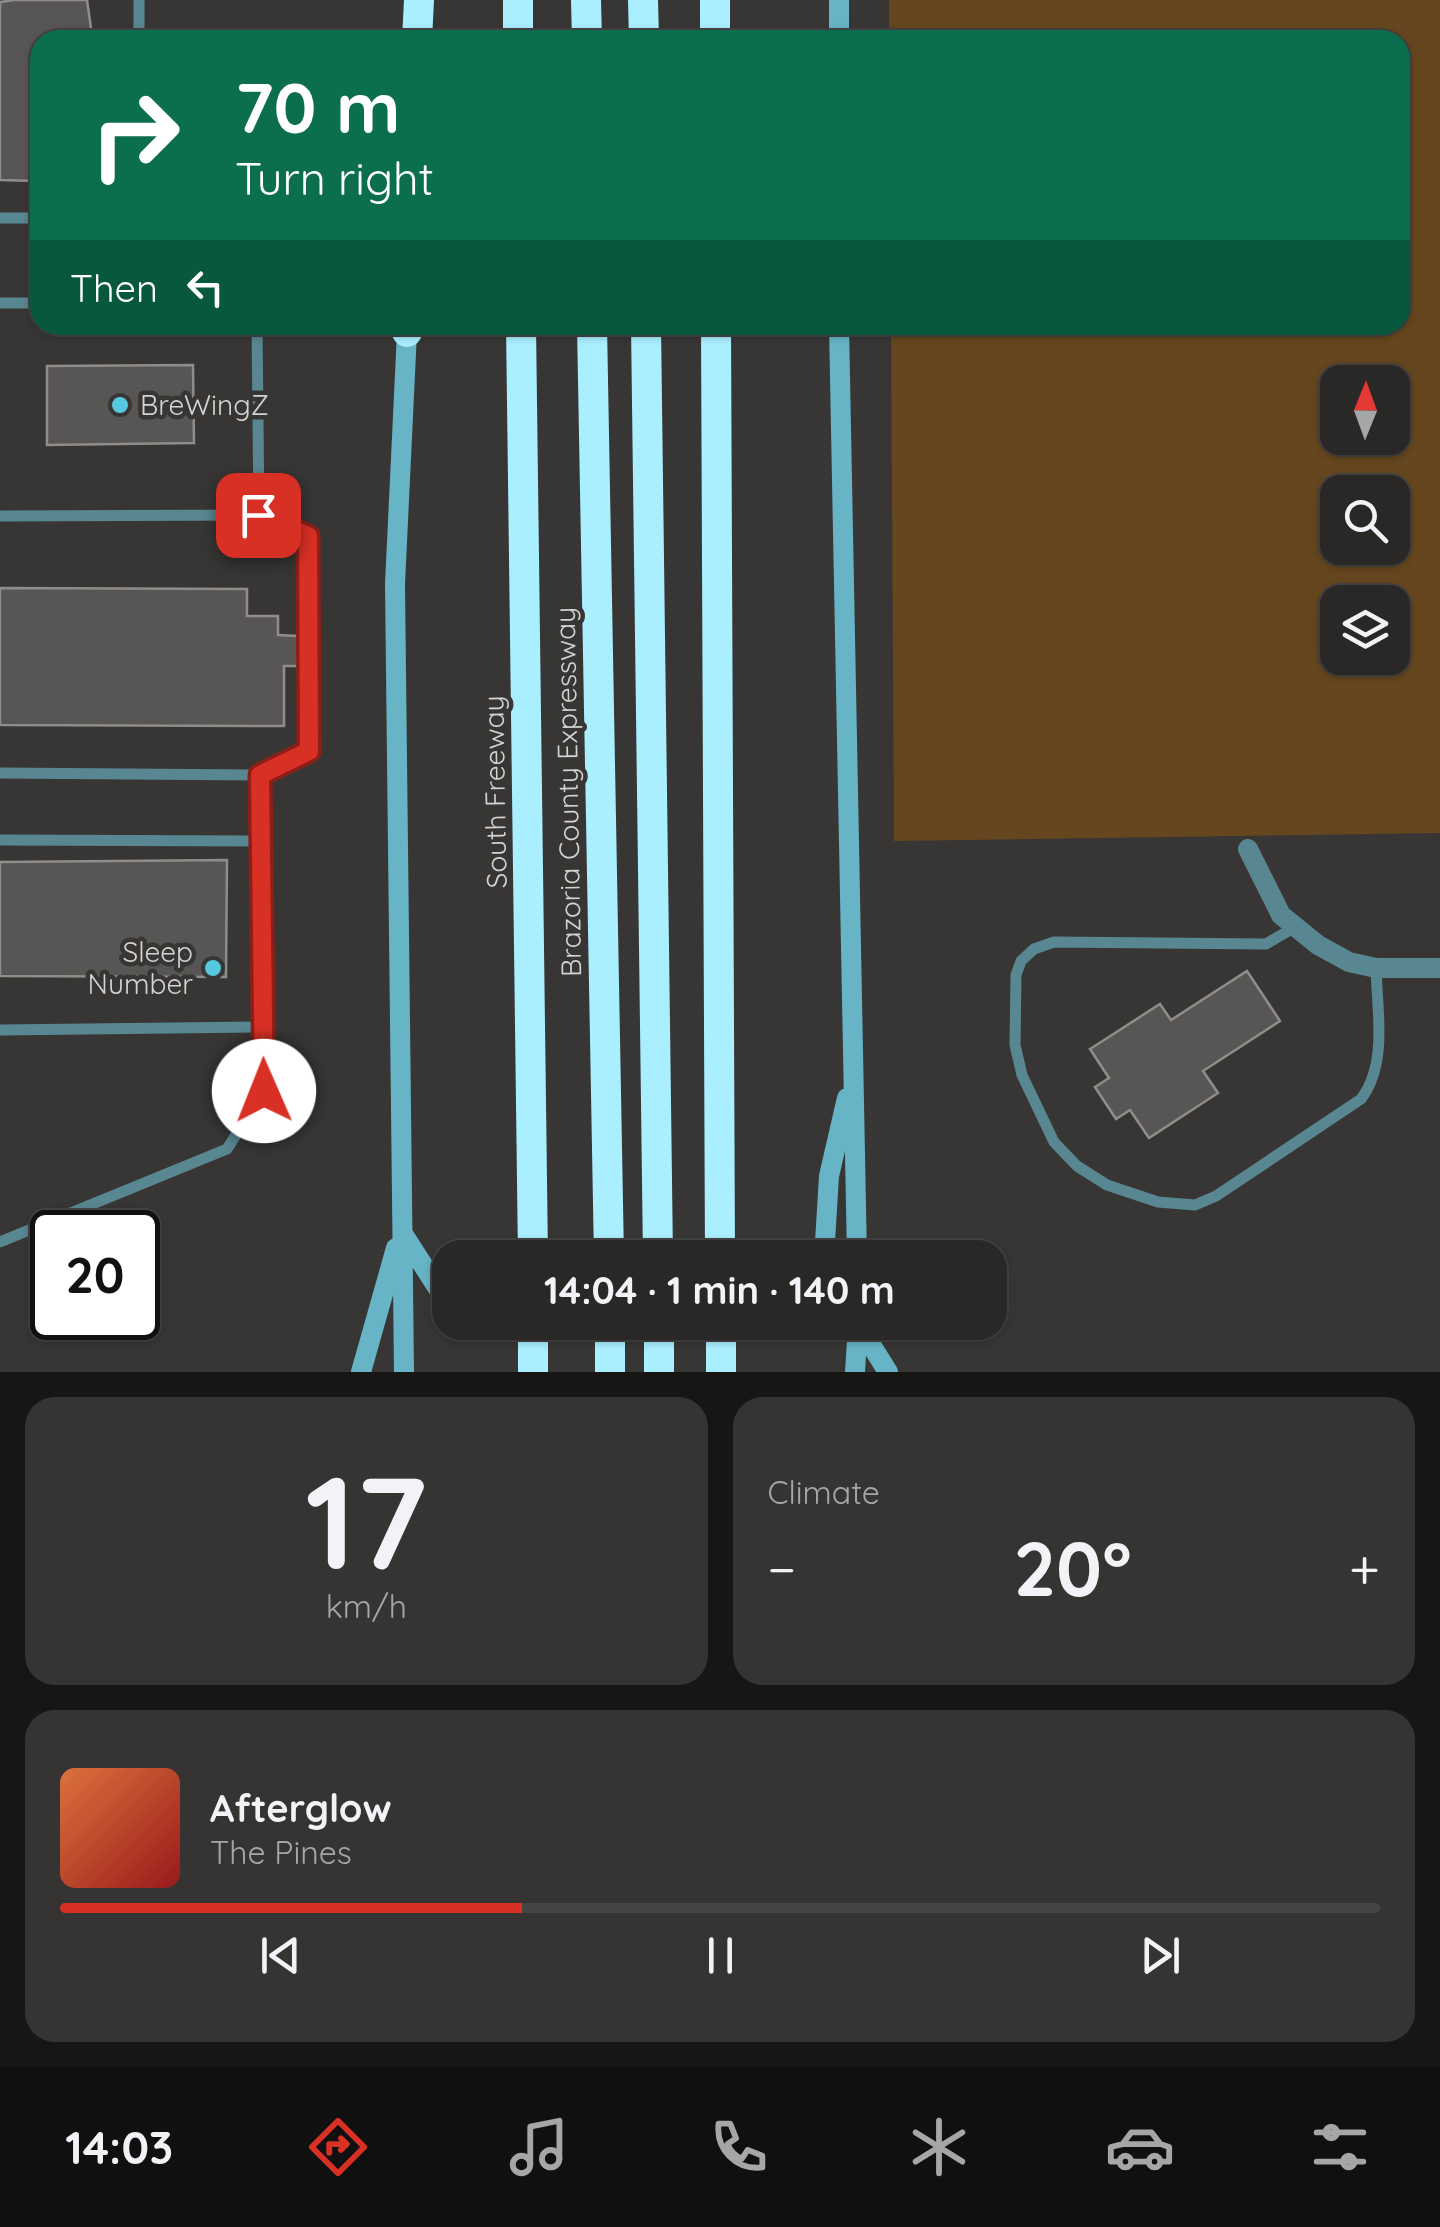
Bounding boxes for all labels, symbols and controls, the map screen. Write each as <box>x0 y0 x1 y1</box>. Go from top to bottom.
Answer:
text: 70 m <box>235 63 401 151</box>
icon: right <box>70 70 200 200</box>
text: Turn right <box>235 150 434 206</box>
icon: left <box>178 260 233 315</box>
text: Then <box>70 264 158 312</box>
north arrow <box>1320 365 1410 455</box>
map controls <box>1320 365 1410 675</box>
place label: BreWingZ <box>140 387 269 422</box>
marker: BreWingZ <box>109 394 131 416</box>
pin <box>216 473 301 558</box>
button: search <box>1320 475 1410 565</box>
icon: arrive <box>231 488 286 543</box>
button: layers <box>1320 585 1410 675</box>
street label: Brazoria County Expressway <box>547 607 588 977</box>
street label: South Freeway <box>475 695 514 889</box>
place label: Sleep Number <box>88 934 193 1001</box>
marker: Sleep Number <box>202 957 224 979</box>
position arrow <box>212 1039 316 1143</box>
speed limit sign: 20 <box>30 1210 160 1340</box>
text: 14:04 · 1 min · 140 m <box>544 1266 895 1314</box>
text: 17 <box>305 1439 427 1602</box>
text: Climate <box>768 1472 880 1512</box>
text: 20° <box>1013 1521 1132 1615</box>
text: − <box>768 1534 796 1603</box>
text: + <box>1349 1534 1380 1603</box>
text: km/h <box>326 1586 407 1626</box>
text: Afterglow <box>210 1784 392 1832</box>
text: The Pines <box>210 1832 352 1872</box>
icon: previous <box>253 1928 308 1983</box>
icon: pause <box>693 1928 748 1983</box>
icon: next <box>1133 1928 1188 1983</box>
icon: directions <box>303 2112 373 2182</box>
icon: music <box>504 2112 574 2182</box>
icon: phone <box>704 2112 774 2182</box>
icon: climate <box>904 2112 974 2182</box>
icon: car <box>1105 2112 1175 2182</box>
icon: filters <box>1305 2112 1375 2182</box>
text: 14:03 <box>65 2119 173 2175</box>

